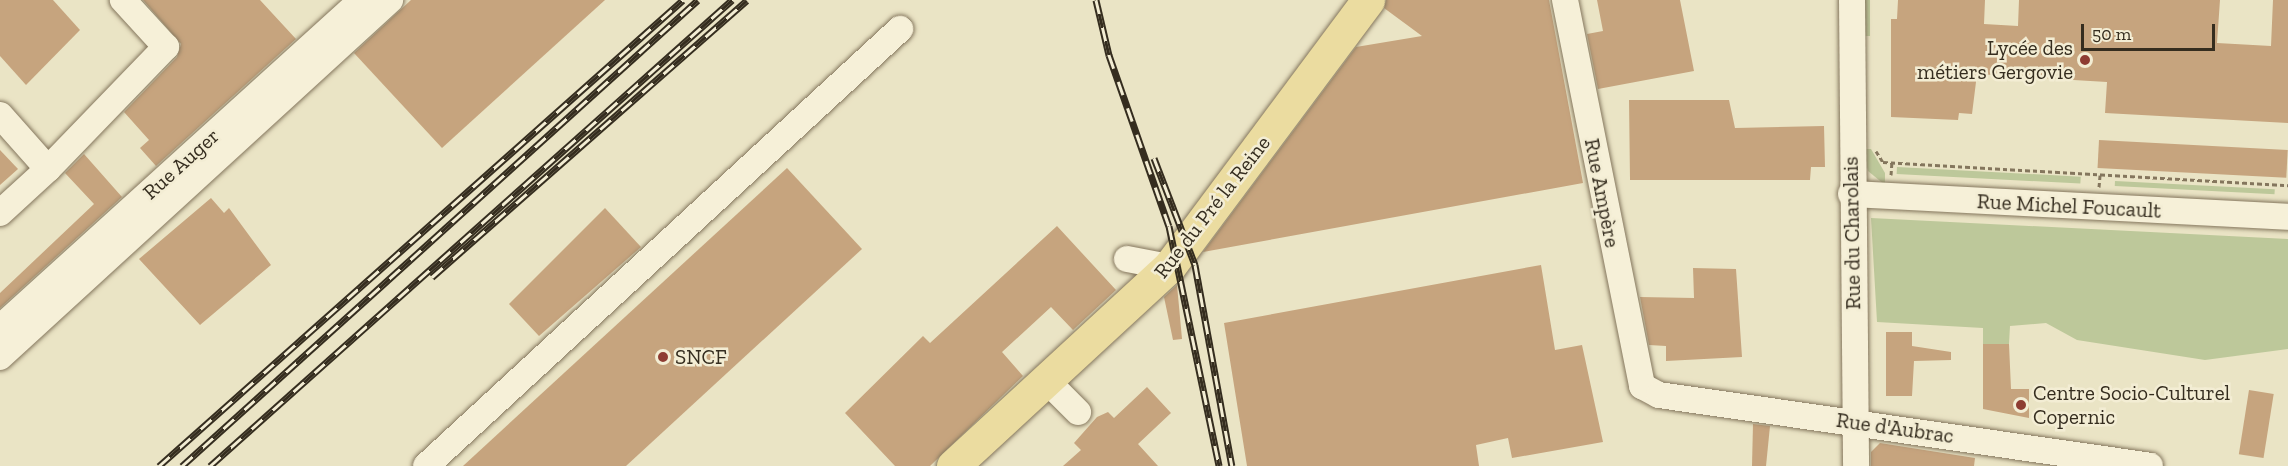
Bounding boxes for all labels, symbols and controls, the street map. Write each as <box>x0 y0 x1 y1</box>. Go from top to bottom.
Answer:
scale bar <box>2084 12 2218 50</box>
text: 50 m <box>2092 23 2131 45</box>
place label: Lycée des métiers Gergovie <box>1917 35 2073 85</box>
marker: Lycée des métiers Gergovie <box>2078 53 2092 67</box>
street label: Rue Auger <box>137 123 225 205</box>
street label: Rue du Pré la Reine <box>1149 131 1275 283</box>
street label: Rue Ampère <box>1579 136 1625 250</box>
street label: Rue du Charolais <box>1838 156 1866 310</box>
street label: Rue Michel Foucault <box>1976 189 2162 223</box>
place label: SNCF <box>675 344 727 370</box>
marker: SNCF <box>656 350 670 364</box>
place label: Centre Socio-Culturel Copernic <box>2033 380 2230 430</box>
marker: Centre Socio-Culturel Copernic <box>2014 398 2028 412</box>
street label: Rue d'Aubrac <box>1835 407 1955 449</box>

